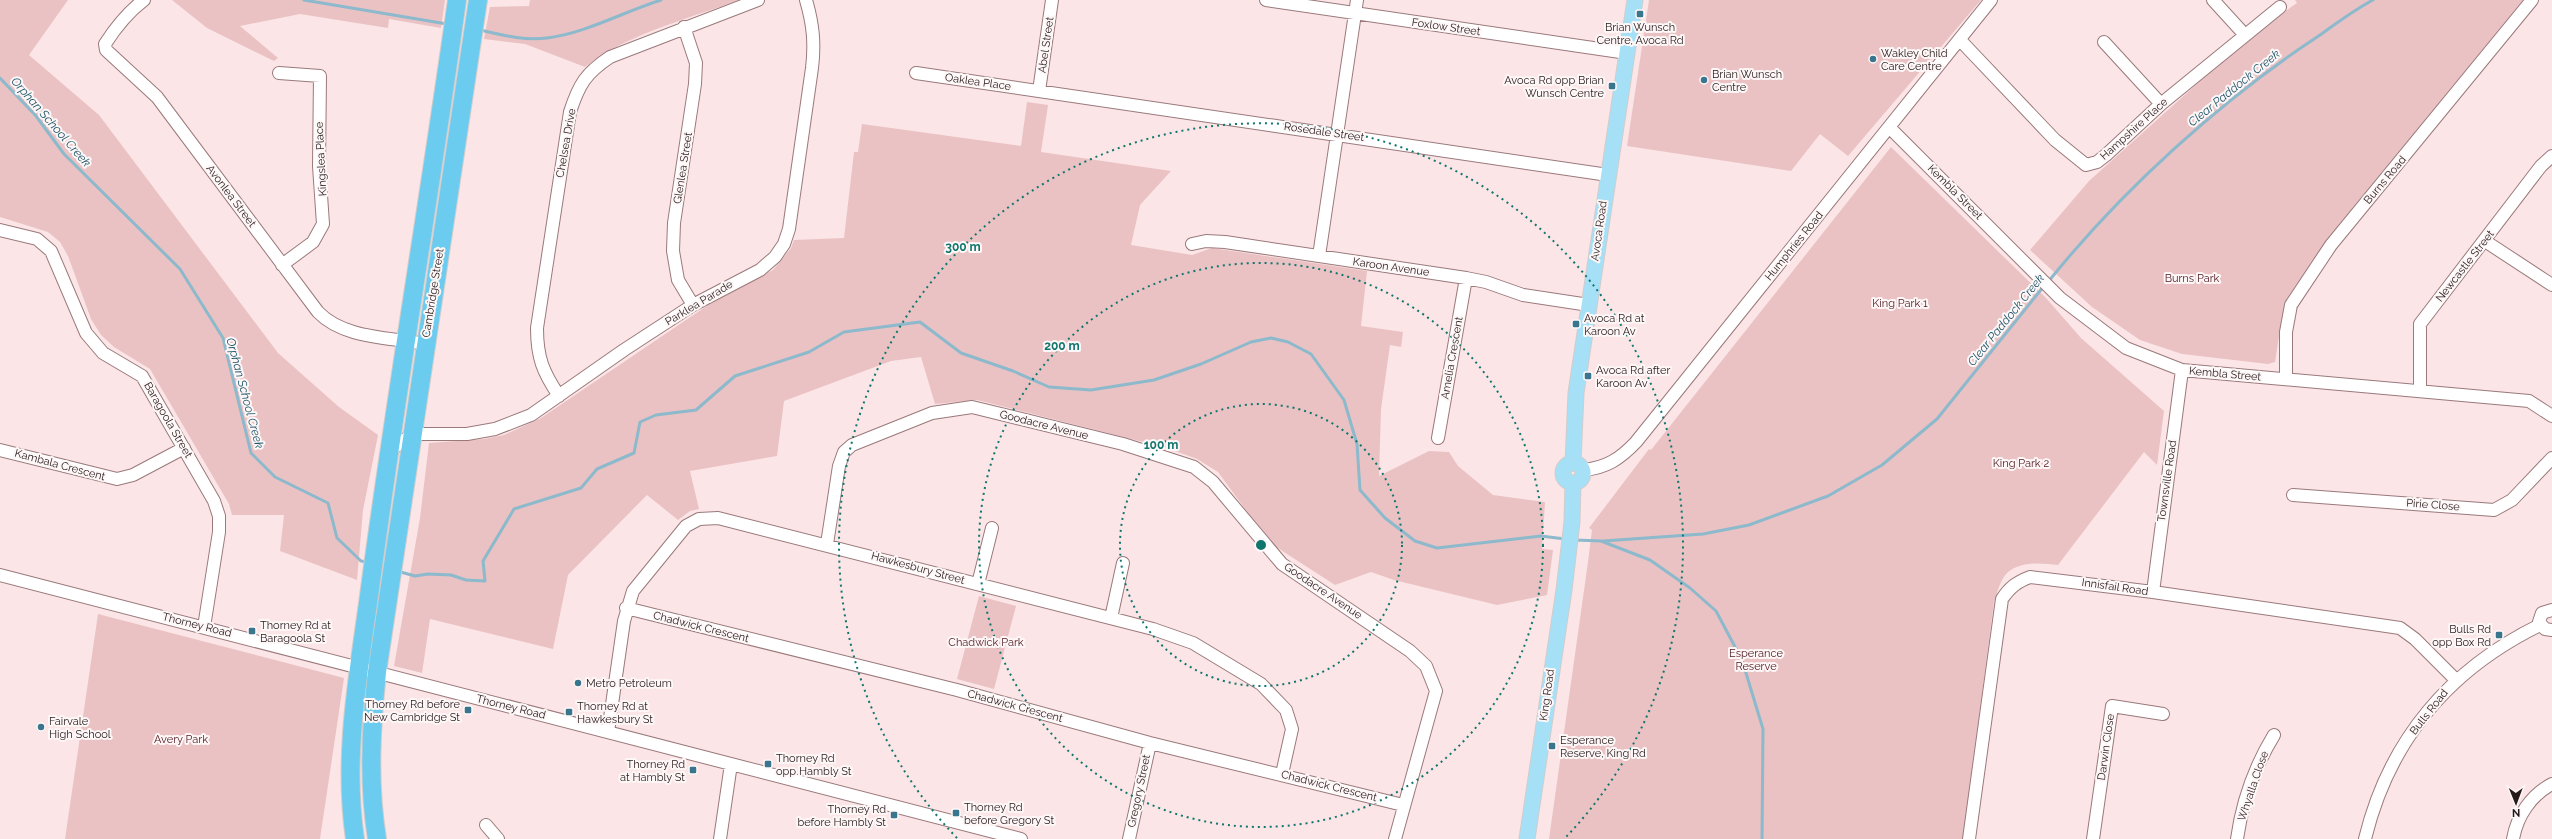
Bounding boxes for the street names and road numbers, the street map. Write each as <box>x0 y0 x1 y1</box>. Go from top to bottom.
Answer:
street label: Abel Street <box>1036 16 1056 74</box>
street label: Foxlow Street <box>1411 16 1481 38</box>
street label: Oaklea Place <box>944 71 1012 93</box>
street label: Hampshire Place <box>2098 95 2171 163</box>
street label: Chelsea Drive <box>554 107 579 179</box>
street label: Rosedale Street <box>1283 120 1365 144</box>
street label: Kingslea Place <box>313 121 329 197</box>
street label: Glenlea Street <box>671 131 695 205</box>
street label: Burns Road <box>2361 153 2409 207</box>
street label: Avonlea Street <box>203 162 259 230</box>
street label: Kembla Street <box>1925 162 1985 222</box>
street label: Avoca Road <box>1588 200 1610 262</box>
street label: Humphries Road <box>1762 209 1826 283</box>
street label: Newcastle Street <box>2433 227 2497 304</box>
street label: Cambridge Street <box>420 247 447 339</box>
street label: Karoon Avenue <box>1352 255 1431 279</box>
street label: Parklea Parade <box>663 277 736 328</box>
street label: Amelia Crescent <box>1438 315 1466 400</box>
street label: Kembla Street <box>2188 364 2262 384</box>
street label: Baragoola Street <box>141 380 195 460</box>
street label: Goodacre Avenue <box>998 408 1090 442</box>
street label: Townsville Road <box>2155 439 2179 523</box>
street label: Kambala Crescent <box>13 447 107 483</box>
street label: Pirie Close <box>2406 497 2461 513</box>
street label: Hawkesbury Street <box>870 549 966 587</box>
street label: Goodacre Avenue <box>1282 560 1365 622</box>
street label: Innisfail Road <box>2081 576 2149 598</box>
street label: Chadwick Crescent <box>652 609 751 645</box>
street label: Thorney Road <box>161 610 233 640</box>
street label: King Road <box>1537 668 1557 722</box>
street label: Bulls Road <box>2407 686 2451 737</box>
street label: Chadwick Crescent <box>966 687 1064 725</box>
street label: Thorney Road <box>475 692 547 722</box>
street label: Darwin Close <box>2095 712 2117 781</box>
street label: Whyalla Close <box>2235 749 2271 823</box>
street label: Gregory Street <box>1125 753 1153 829</box>
street label: Chadwick Crescent <box>1280 768 1379 804</box>

